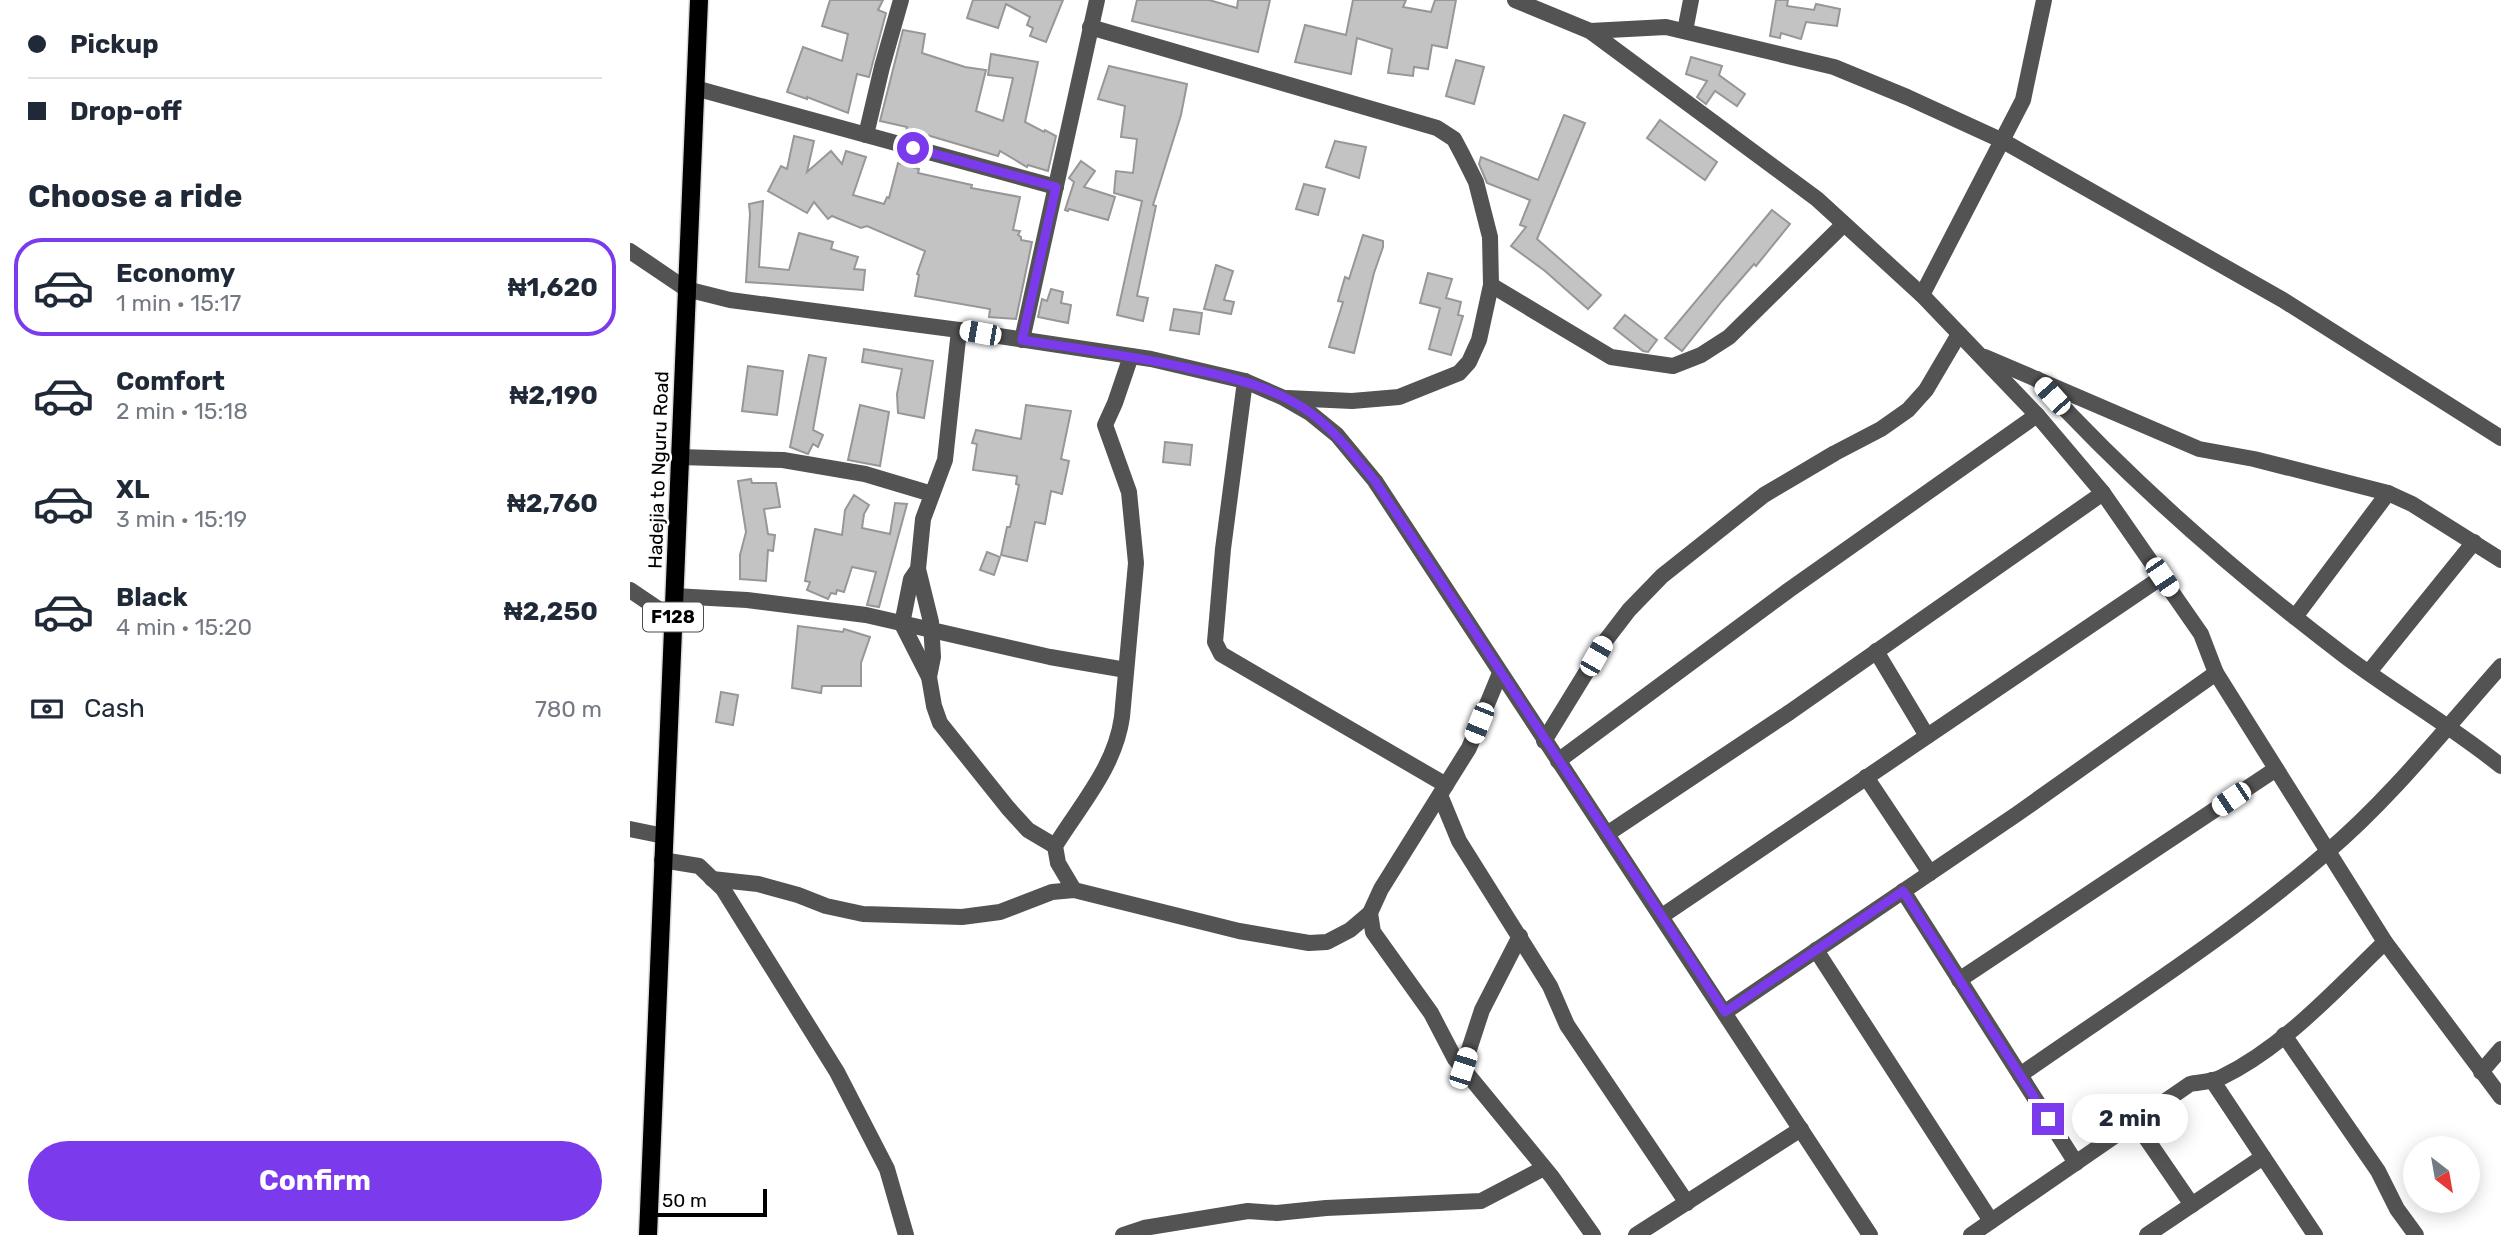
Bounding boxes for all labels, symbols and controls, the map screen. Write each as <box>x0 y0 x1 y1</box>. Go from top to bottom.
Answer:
text: Pickup <box>70 29 159 60</box>
text: Drop-off <box>70 96 182 127</box>
route start <box>897 132 929 164</box>
text: Choose a ride <box>28 177 242 215</box>
icon: car <box>32 256 95 319</box>
text: Economy <box>116 258 235 289</box>
text: ₦1,620 <box>508 272 598 303</box>
text: 1 min · 15:17 <box>116 289 241 317</box>
car <box>958 319 1003 347</box>
icon: car <box>32 364 95 427</box>
text: Comfort <box>116 366 225 397</box>
street label: Hadejia to Nguru Road <box>644 371 673 569</box>
car <box>2031 373 2074 419</box>
text: ₦2,190 <box>510 380 598 411</box>
text: 2 min · 15:18 <box>116 397 248 425</box>
icon: car <box>32 472 95 535</box>
text: XL <box>116 474 149 505</box>
text: ₦2,760 <box>507 488 598 519</box>
text: 3 min · 15:19 <box>116 505 247 533</box>
car <box>2142 554 2183 600</box>
icon: car <box>32 580 95 643</box>
text: Black <box>116 582 188 613</box>
text: ₦2,250 <box>504 596 598 627</box>
road number: F128 <box>643 602 703 632</box>
text: 4 min · 15:20 <box>116 613 252 641</box>
car <box>1577 633 1616 679</box>
icon: cash <box>28 690 66 728</box>
text: Cash <box>84 693 145 724</box>
text: 780 m <box>535 695 602 723</box>
car <box>1462 700 1497 746</box>
car <box>2208 779 2255 819</box>
car <box>1447 1045 1480 1091</box>
callout: 2 min <box>2072 1094 2188 1144</box>
route end <box>2032 1103 2064 1135</box>
text: 2 min <box>2099 1104 2161 1132</box>
north arrow <box>2403 1136 2480 1213</box>
map controls <box>2403 1136 2480 1213</box>
button: Confirm <box>28 1141 602 1221</box>
scale bar <box>651 1186 766 1218</box>
text: 50 m <box>662 1189 707 1212</box>

